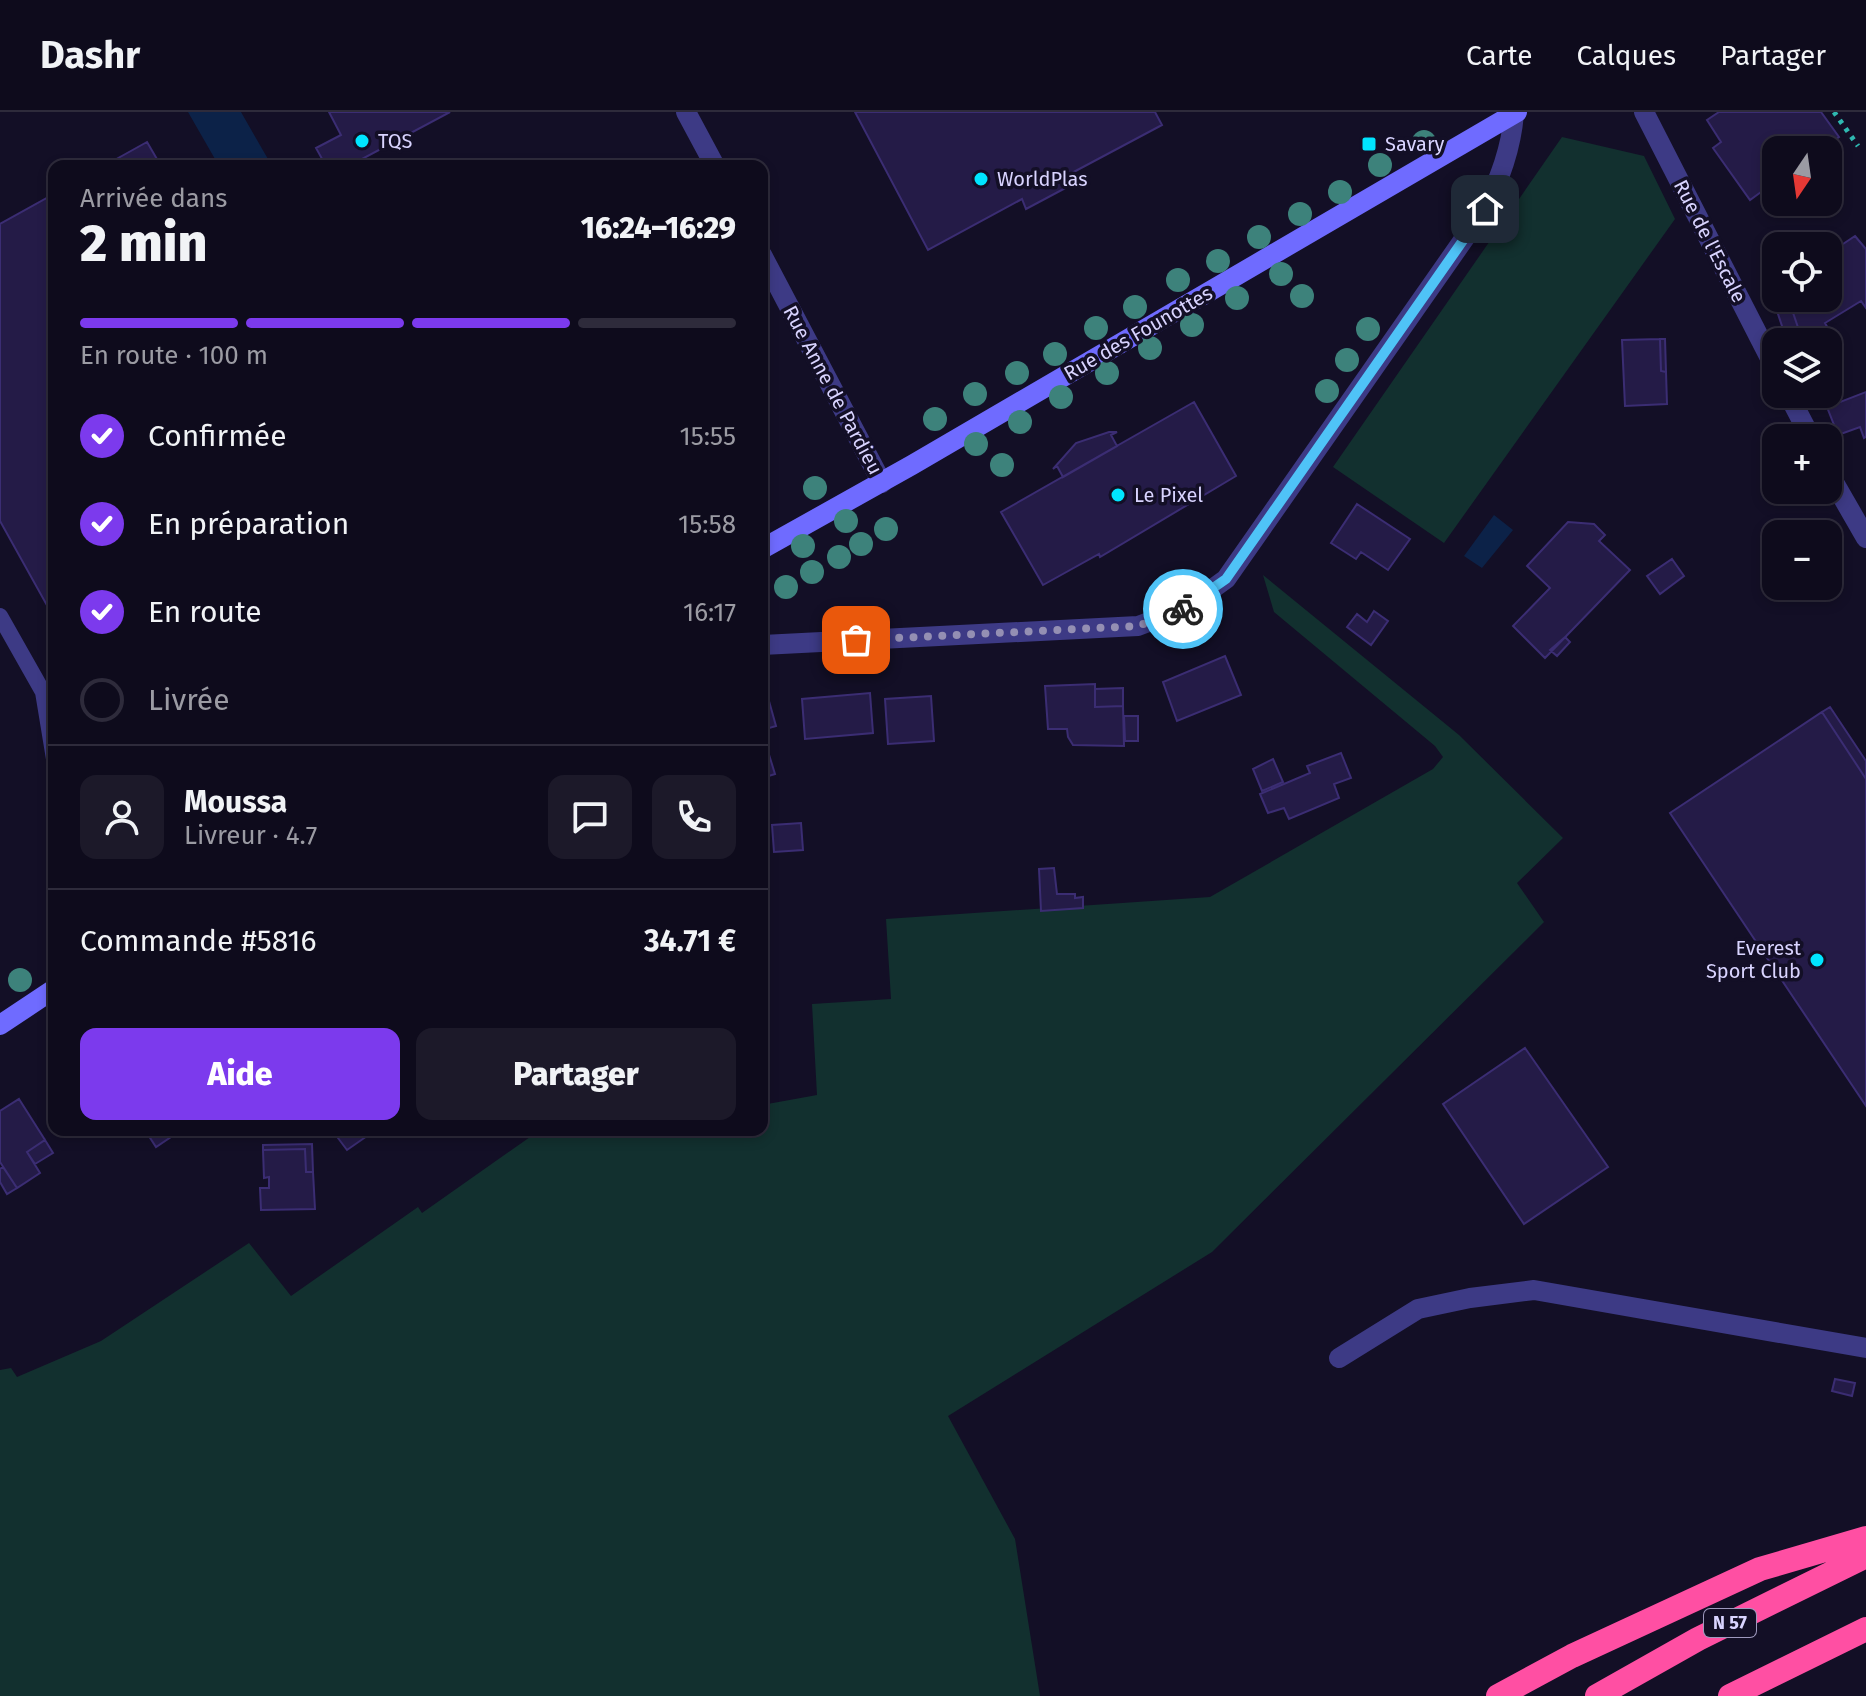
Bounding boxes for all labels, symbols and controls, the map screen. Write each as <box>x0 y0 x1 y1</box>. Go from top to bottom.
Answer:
text: Dashr <box>40 32 140 78</box>
text: Carte <box>1466 39 1532 72</box>
text: Calques <box>1576 39 1676 72</box>
text: Partager <box>1720 39 1826 72</box>
place label: TQS <box>378 129 412 153</box>
marker: TQS <box>353 132 371 150</box>
place label: Savary <box>1385 132 1445 156</box>
marker: Savary <box>1360 135 1378 153</box>
north arrow <box>1762 136 1842 216</box>
map controls <box>1762 136 1842 600</box>
place label: WorldPlas <box>997 167 1088 191</box>
marker: WorldPlas <box>972 170 990 188</box>
pin <box>1451 175 1519 243</box>
street label: Rue de l'Escale <box>1669 176 1751 306</box>
text: Arrivée dans <box>80 183 227 214</box>
icon: home <box>1463 187 1507 231</box>
text: 16:24–16:29 <box>581 210 736 246</box>
text: 2 min <box>80 212 207 275</box>
button: locate <box>1762 232 1842 312</box>
street label: Rue des Founottes <box>1059 281 1217 385</box>
street label: Rue Anne de Pardieu <box>778 301 888 479</box>
button: layers <box>1762 328 1842 408</box>
text: En route · 100 m <box>80 340 268 371</box>
icon: check <box>80 414 124 458</box>
text: Confirmée <box>148 418 287 454</box>
text: 15:55 <box>679 421 736 452</box>
button: + <box>1762 424 1842 504</box>
place label: Le Pixel <box>1134 483 1203 507</box>
marker: Le Pixel <box>1109 486 1127 504</box>
icon: check <box>80 502 124 546</box>
text: En préparation <box>148 506 349 542</box>
text: 15:58 <box>678 509 736 540</box>
button: − <box>1762 520 1842 600</box>
courier <box>1143 569 1223 649</box>
icon: bike <box>1161 587 1205 631</box>
icon: check <box>80 590 124 634</box>
text: En route <box>148 594 262 630</box>
text: 16:17 <box>683 597 736 628</box>
pin <box>822 606 890 674</box>
icon: bag <box>834 618 878 662</box>
text: Livrée <box>148 682 230 718</box>
button: person <box>80 775 164 859</box>
button: chat <box>548 775 632 859</box>
button: phone <box>652 775 736 859</box>
text: Moussa <box>184 784 287 820</box>
text: Livreur · 4.7 <box>184 820 317 851</box>
text: Commande #5816 <box>80 923 316 959</box>
text: 34.71 € <box>644 923 736 959</box>
place label: Everest Sport Club <box>1706 936 1802 983</box>
marker: Everest Sport Club <box>1808 951 1826 969</box>
button: Aide <box>80 1028 400 1120</box>
button: Partager <box>416 1028 736 1120</box>
road number: N 57 <box>1704 1609 1756 1637</box>

